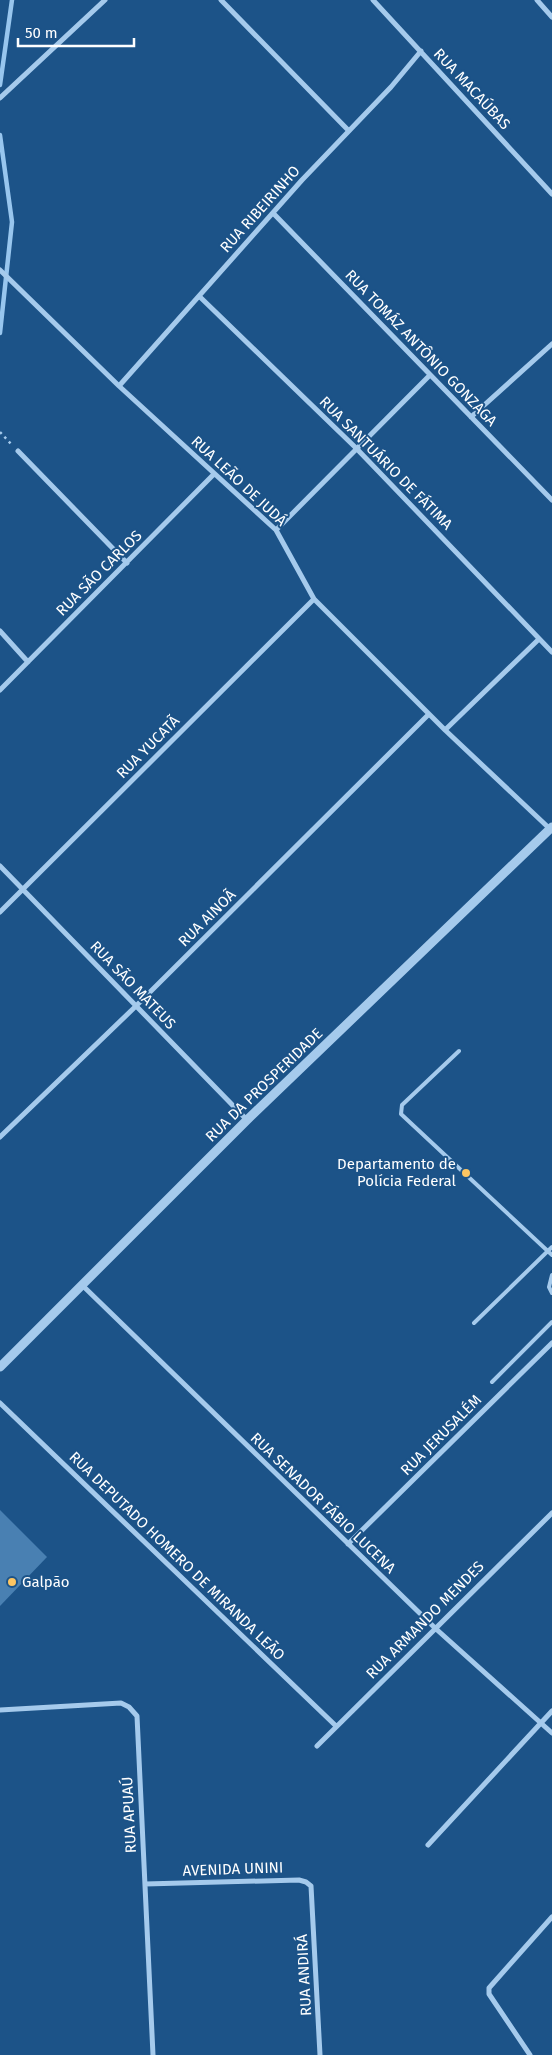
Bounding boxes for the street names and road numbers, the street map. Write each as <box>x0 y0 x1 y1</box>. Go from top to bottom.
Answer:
street label: RUA MACAÚBAS <box>430 45 514 133</box>
street label: RUA RIBEIRINHO <box>216 162 304 256</box>
street label: RUA TOMÁZ ANTÔNIO GONZAGA <box>341 266 501 430</box>
street label: RUA SANTUÁRIO DE FÁTIMA <box>316 393 457 534</box>
street label: RUA LEÃO DE JUDÁ <box>188 432 291 530</box>
street label: RUA SÃO CARLOS <box>52 526 146 620</box>
street label: RUA YUCATÃ <box>113 712 183 782</box>
street label: RUA AINOÃ <box>175 885 240 950</box>
street label: RUA SÃO MATEUS <box>86 937 180 1033</box>
street label: RUA DA PROSPERIDADE <box>202 1024 326 1146</box>
street label: RUA JERUSALÉM <box>397 1391 485 1479</box>
street label: RUA SENADOR FÁBIO LUCENA <box>247 1429 400 1577</box>
street label: RUA DEPUTADO HOMERO DE MIRANDA LEÃO <box>65 1448 289 1664</box>
street label: RUA ARMANDO MENDES <box>362 1557 488 1683</box>
street label: RUA APUAÚ <box>118 1776 140 1854</box>
street label: AVENIDA UNINI <box>182 1858 284 1880</box>
street label: RUA ANDIRÁ <box>293 1933 315 2016</box>

